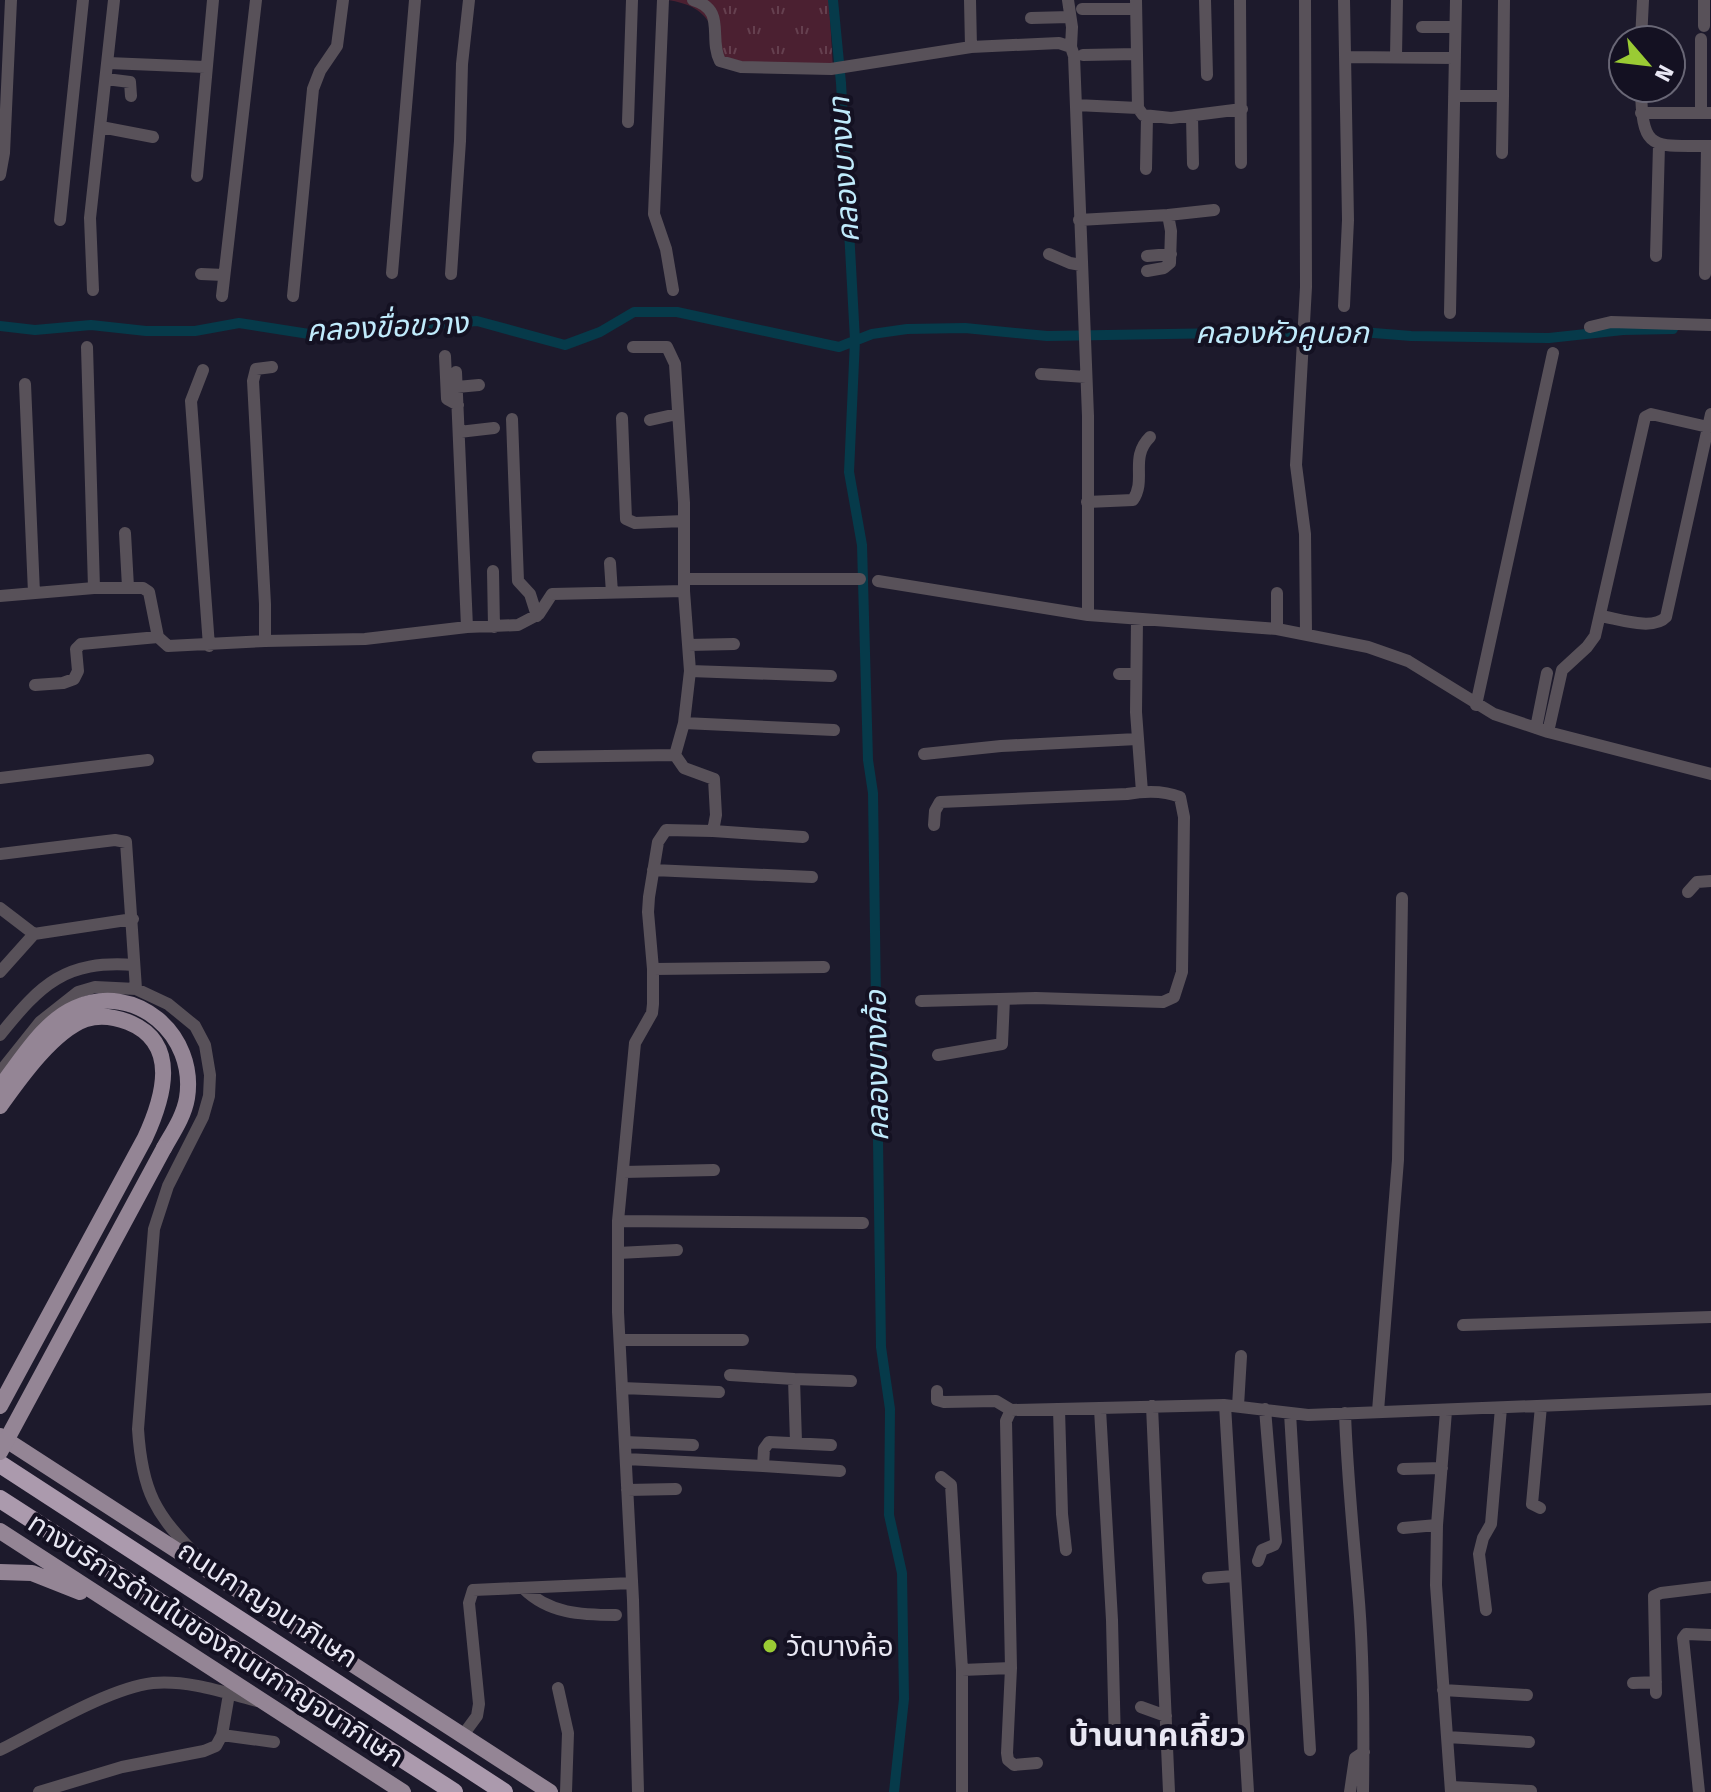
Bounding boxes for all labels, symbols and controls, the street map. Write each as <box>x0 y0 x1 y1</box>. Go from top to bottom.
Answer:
north arrow <box>1607 24 1687 104</box>
text: N <box>1649 60 1680 86</box>
water label: คลองบางนา <box>821 94 867 244</box>
water label: คลองขื่อขวาง <box>305 302 471 349</box>
water label: คลองหัวคูนอก <box>1195 315 1370 351</box>
water label: คลองบางค้อ <box>858 988 896 1142</box>
street label: ทางบริการด้านในของถนนกาญจนาภิเษก <box>22 1506 410 1774</box>
street label: ถนนกาญจนาภิเษก <box>172 1534 364 1674</box>
place label: วัดบางค้อ <box>786 1630 894 1663</box>
marker: วัดบางค้อ <box>761 1637 779 1655</box>
district label: บ้านนาคเกี้ยว <box>1068 1712 1246 1754</box>

